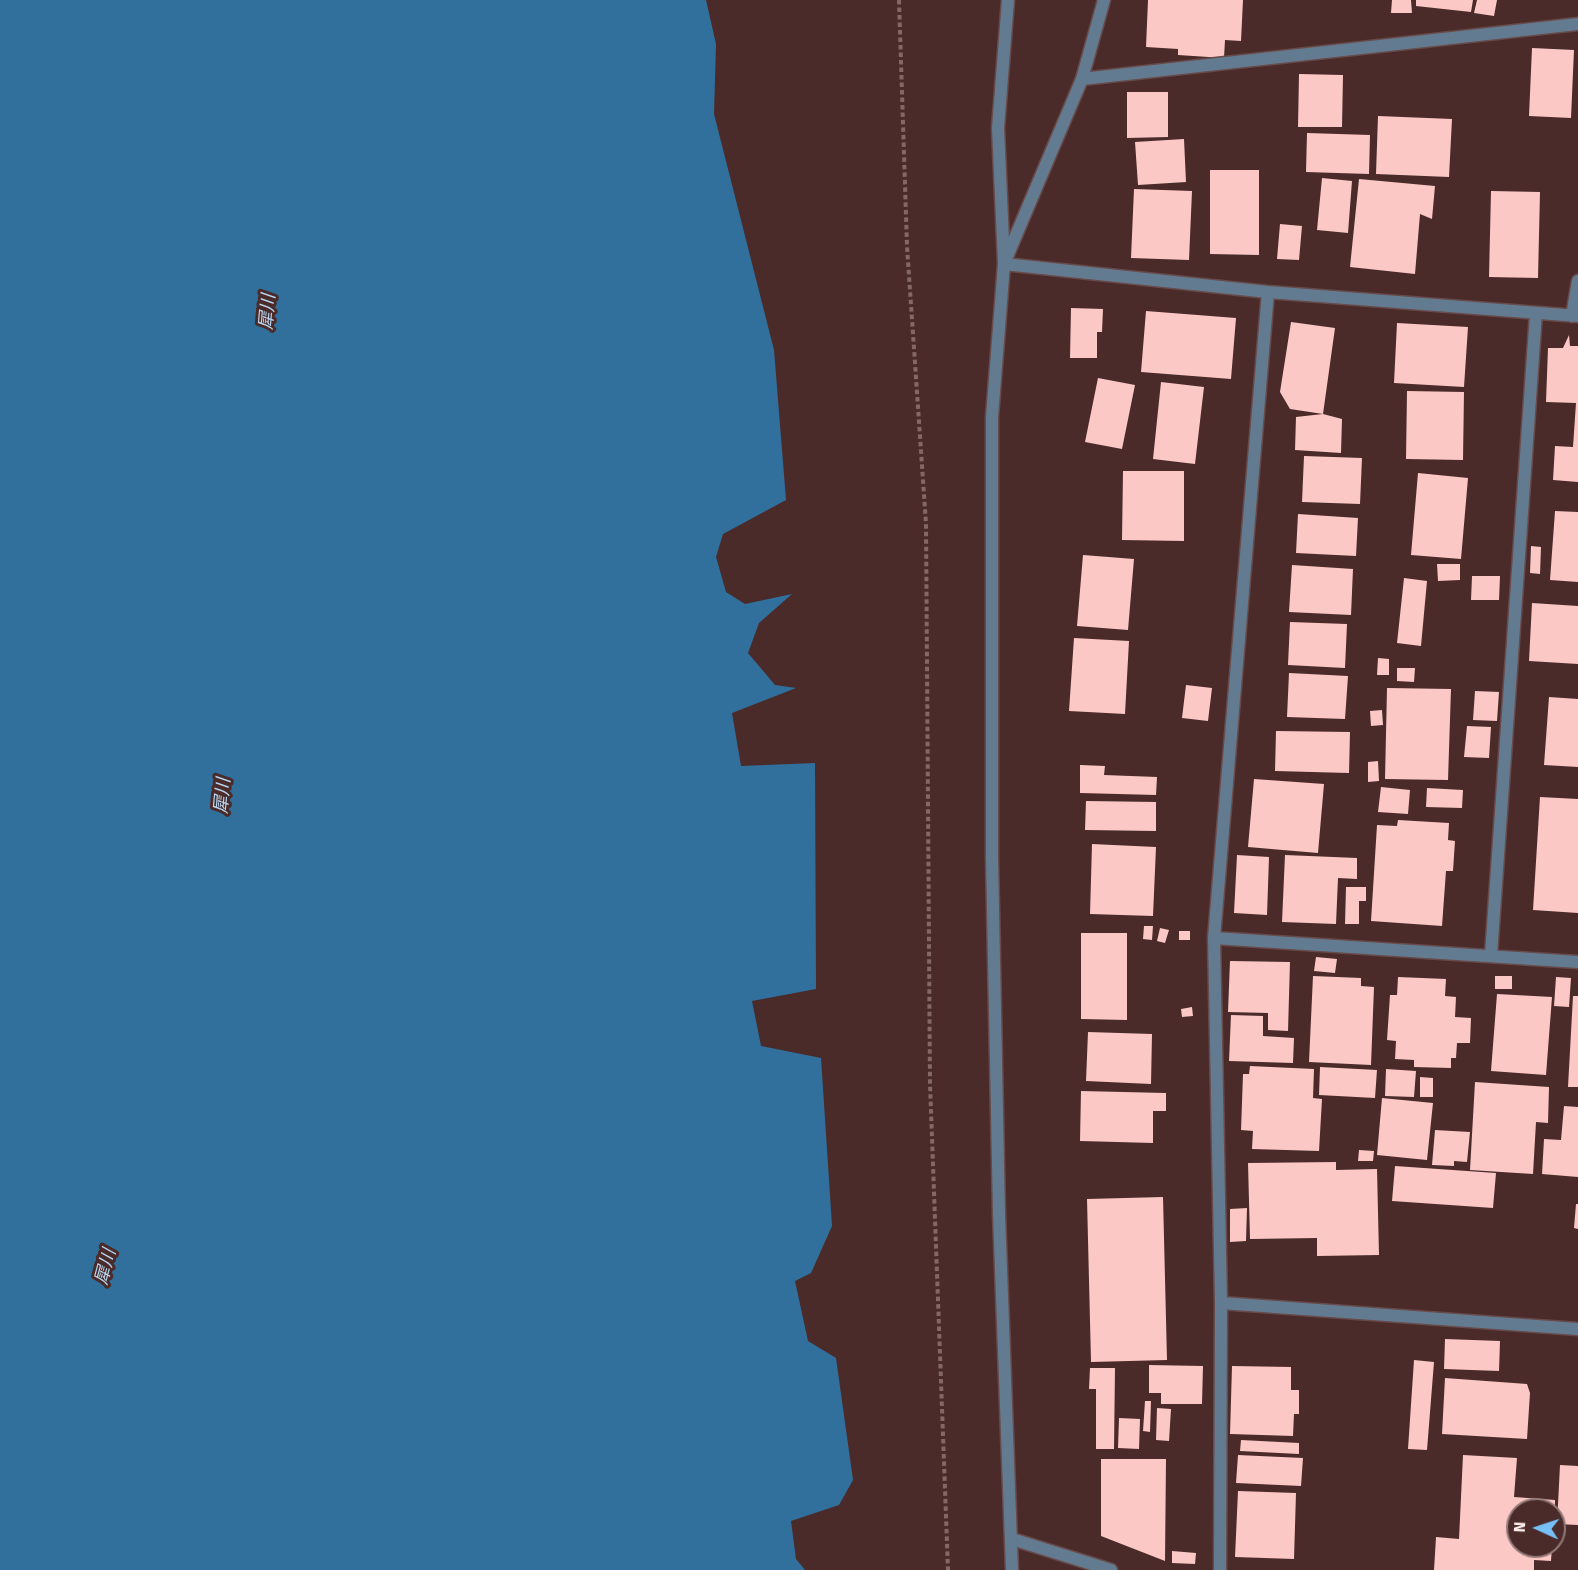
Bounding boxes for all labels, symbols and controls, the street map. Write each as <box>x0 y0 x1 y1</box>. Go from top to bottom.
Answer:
water label: 犀川 <box>256 293 280 331</box>
water label: 犀川 <box>211 777 235 815</box>
water label: 犀川 <box>91 1247 121 1287</box>
north arrow <box>1506 1498 1566 1558</box>
text: N <box>1510 1521 1529 1533</box>

